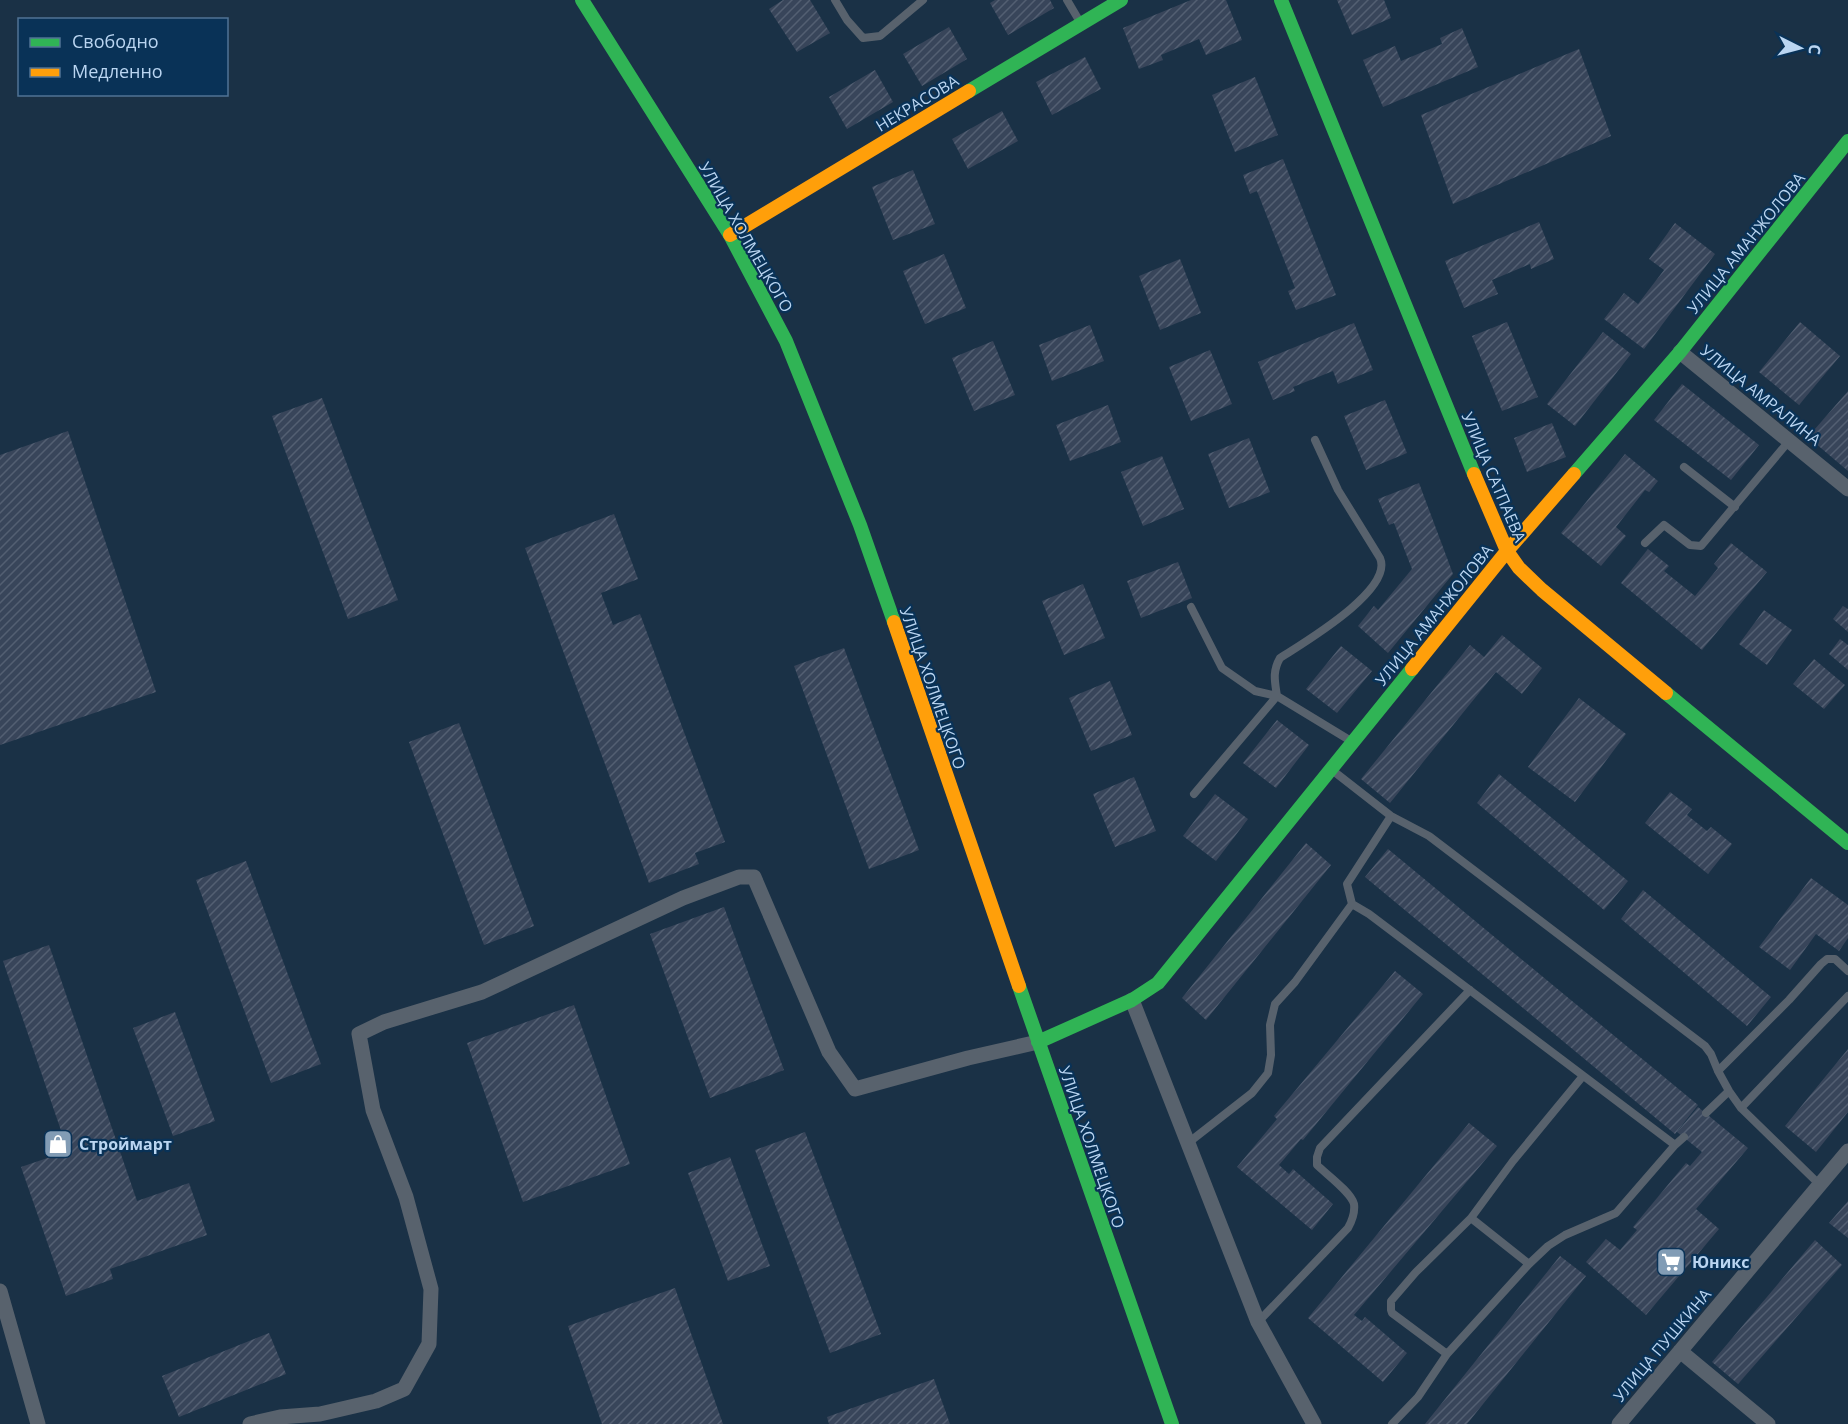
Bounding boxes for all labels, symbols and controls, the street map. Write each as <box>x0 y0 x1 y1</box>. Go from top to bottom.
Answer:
legend <box>18 18 228 96</box>
north arrow <box>1770 18 1830 78</box>
text: Свободно <box>72 29 159 53</box>
text: С <box>1803 43 1826 56</box>
text: Медленно <box>72 59 163 83</box>
street label: НЕКРАСОВА <box>871 69 963 136</box>
street label: УЛИЦА ХОЛМЕЦКОГО <box>694 158 798 316</box>
street label: УЛИЦА АМАНЖОЛОВА <box>1682 167 1810 318</box>
street label: УЛИЦА АМРАЛИНА <box>1696 340 1826 451</box>
street label: УЛИЦА САТПАЕВА <box>1457 409 1532 546</box>
street label: УЛИЦА АМАНЖОЛОВА <box>1370 539 1498 690</box>
street label: УЛИЦА ХОЛМЕЦКОГО <box>895 604 971 772</box>
street label: УЛИЦА ХОЛМЕЦКОГО <box>1054 1063 1130 1231</box>
shop icon: Строймарт <box>42 1128 74 1160</box>
place label: Строймарт <box>79 1133 172 1155</box>
supermarket icon: Юникс <box>1655 1246 1687 1278</box>
place label: Юникс <box>1692 1251 1749 1273</box>
street label: УЛИЦА ПУШКИНА <box>1608 1283 1716 1406</box>

